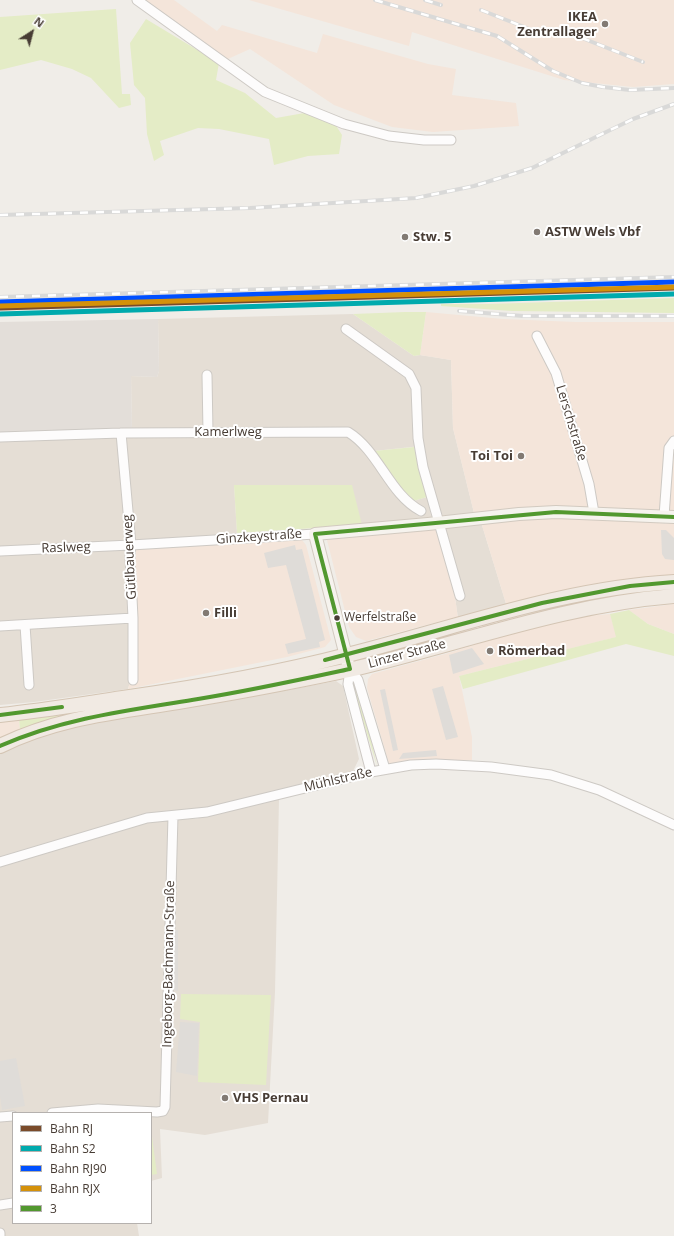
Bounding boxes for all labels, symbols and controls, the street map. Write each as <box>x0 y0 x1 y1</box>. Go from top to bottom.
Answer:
place label: IKEA Zentrallager <box>517 9 597 40</box>
north arrow <box>12 12 52 52</box>
text: N <box>31 13 47 31</box>
marker: IKEA Zentrallager <box>600 19 610 29</box>
place label: ASTW Wels Vbf <box>545 224 640 240</box>
marker: ASTW Wels Vbf <box>532 227 542 237</box>
place label: Stw. 5 <box>413 229 451 245</box>
marker: Stw. 5 <box>400 232 410 242</box>
street label: Lerschstraße <box>552 383 590 463</box>
street label: Kamerlweg <box>194 424 262 440</box>
place label: Toi Toi <box>471 448 513 464</box>
marker: Toi Toi <box>516 451 526 461</box>
street label: Gütlbauerweg <box>120 514 140 600</box>
street label: Ginzkeystraße <box>215 526 303 548</box>
street label: Raslweg <box>41 539 91 557</box>
place label: Filli <box>214 605 237 621</box>
marker: Filli <box>201 608 211 618</box>
place label: Werfelstraße <box>344 611 416 625</box>
marker: Werfelstraße <box>332 613 342 623</box>
street label: Linzer Straße <box>366 636 448 672</box>
place label: Römerbad <box>498 643 565 659</box>
marker: Römerbad <box>485 646 495 656</box>
street label: Mühlstraße <box>302 765 374 795</box>
street label: Ingeborg-Bachmann-Straße <box>160 880 178 1048</box>
place label: VHS Pernau <box>233 1090 309 1106</box>
marker: VHS Pernau <box>220 1093 230 1103</box>
legend <box>12 1112 152 1224</box>
text: Bahn RJ <box>50 1120 93 1137</box>
text: Bahn S2 <box>50 1140 96 1157</box>
text: Bahn RJ90 <box>50 1160 107 1177</box>
text: Bahn RJX <box>50 1180 100 1197</box>
text: 3 <box>50 1200 57 1217</box>

